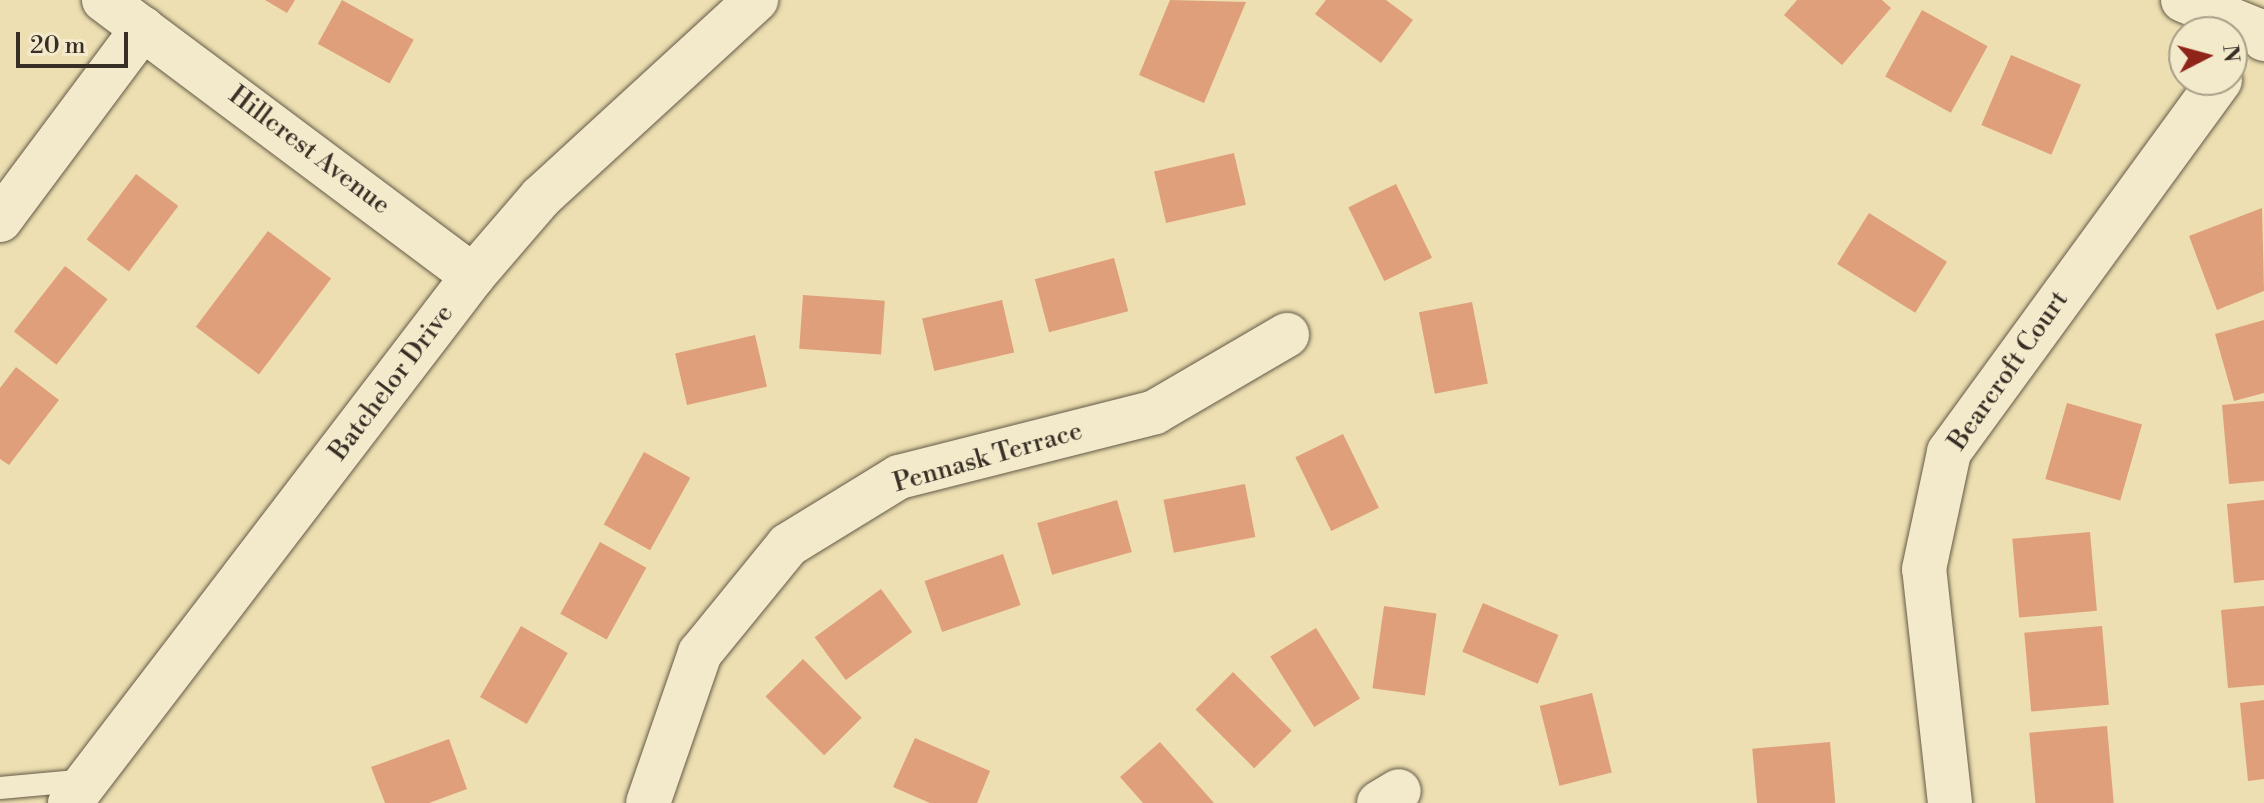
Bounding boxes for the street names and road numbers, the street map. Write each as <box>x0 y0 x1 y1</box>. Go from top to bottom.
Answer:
street label: Hillcrest Avenue <box>222 80 396 222</box>
street label: Bearcroft Court <box>1943 285 2075 457</box>
street label: Batchelor Drive <box>323 299 461 467</box>
street label: Pennask Terrace <box>890 416 1086 500</box>

